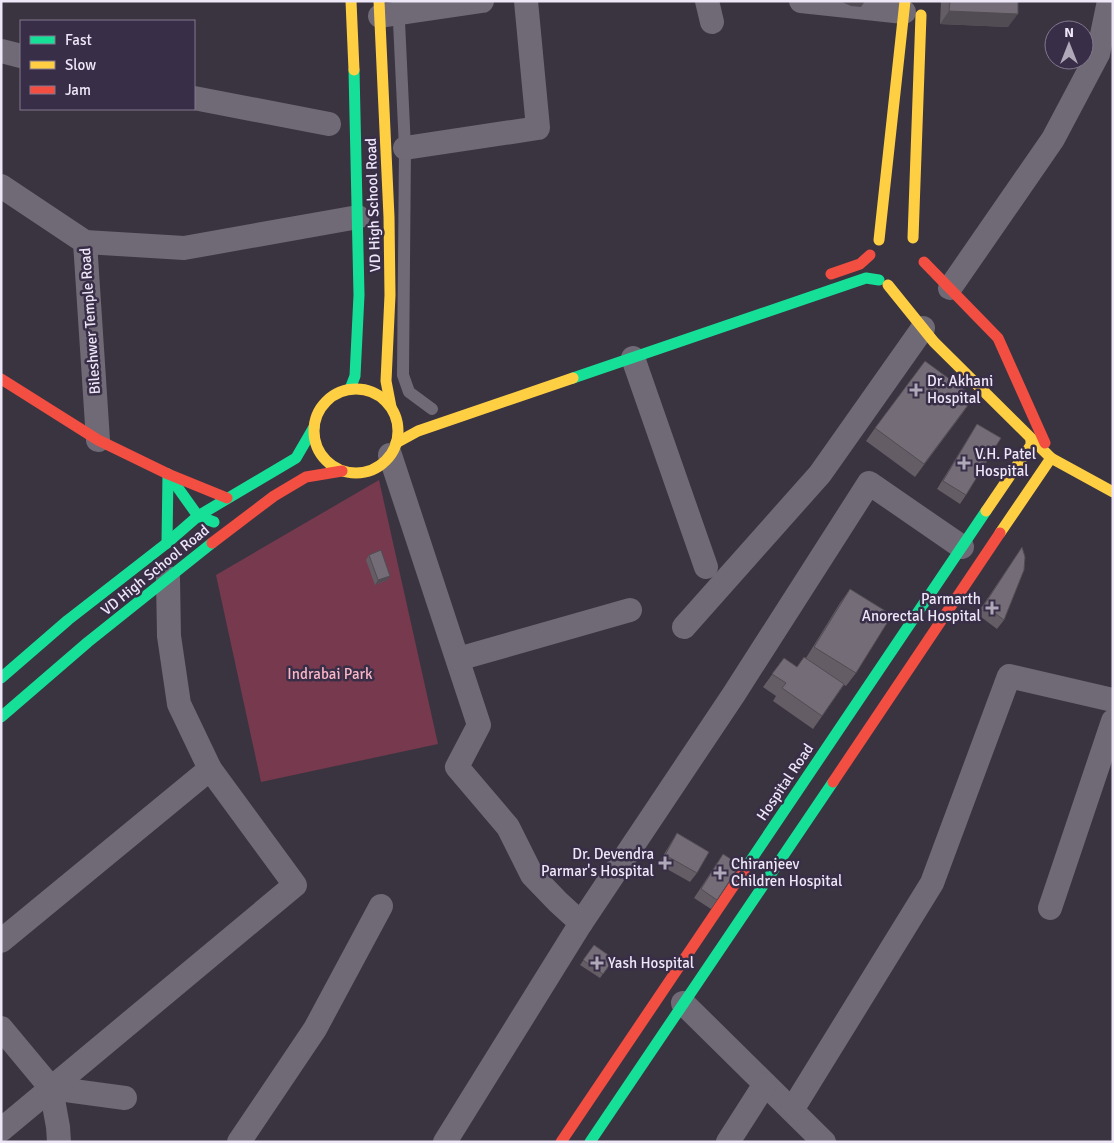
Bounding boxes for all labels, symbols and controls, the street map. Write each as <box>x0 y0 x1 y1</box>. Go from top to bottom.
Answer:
legend <box>20 20 195 110</box>
north arrow <box>1044 20 1094 70</box>
text: N <box>1064 24 1074 41</box>
text: Fast <box>65 31 92 49</box>
text: Slow <box>65 56 96 74</box>
text: Jam <box>65 81 91 99</box>
street label: VD High School Road <box>362 138 384 272</box>
street label: Bileshwer Temple Road <box>76 247 104 395</box>
place label: Dr. Akhani Hospital <box>927 372 993 407</box>
marker: Dr. Akhani Hospital <box>909 383 923 397</box>
place label: V.H. Patel Hospital <box>975 445 1036 480</box>
marker: V.H. Patel Hospital <box>957 456 971 470</box>
street label: VD High School Road <box>97 521 213 619</box>
place label: Parmarth Anorectal Hospital <box>862 590 981 625</box>
marker: Parmarth Anorectal Hospital <box>985 601 999 615</box>
park label: Indrabai Park <box>287 665 373 683</box>
street label: Hospital Road <box>753 740 817 824</box>
place label: Dr. Devendra Parmar's Hospital <box>541 845 654 880</box>
place label: Chiranjeev Children Hospital <box>731 855 842 890</box>
marker: Dr. Devendra Parmar's Hospital <box>658 856 672 870</box>
marker: Chiranjeev Children Hospital <box>713 866 727 880</box>
place label: Yash Hospital <box>608 954 694 972</box>
marker: Yash Hospital <box>590 956 604 970</box>

